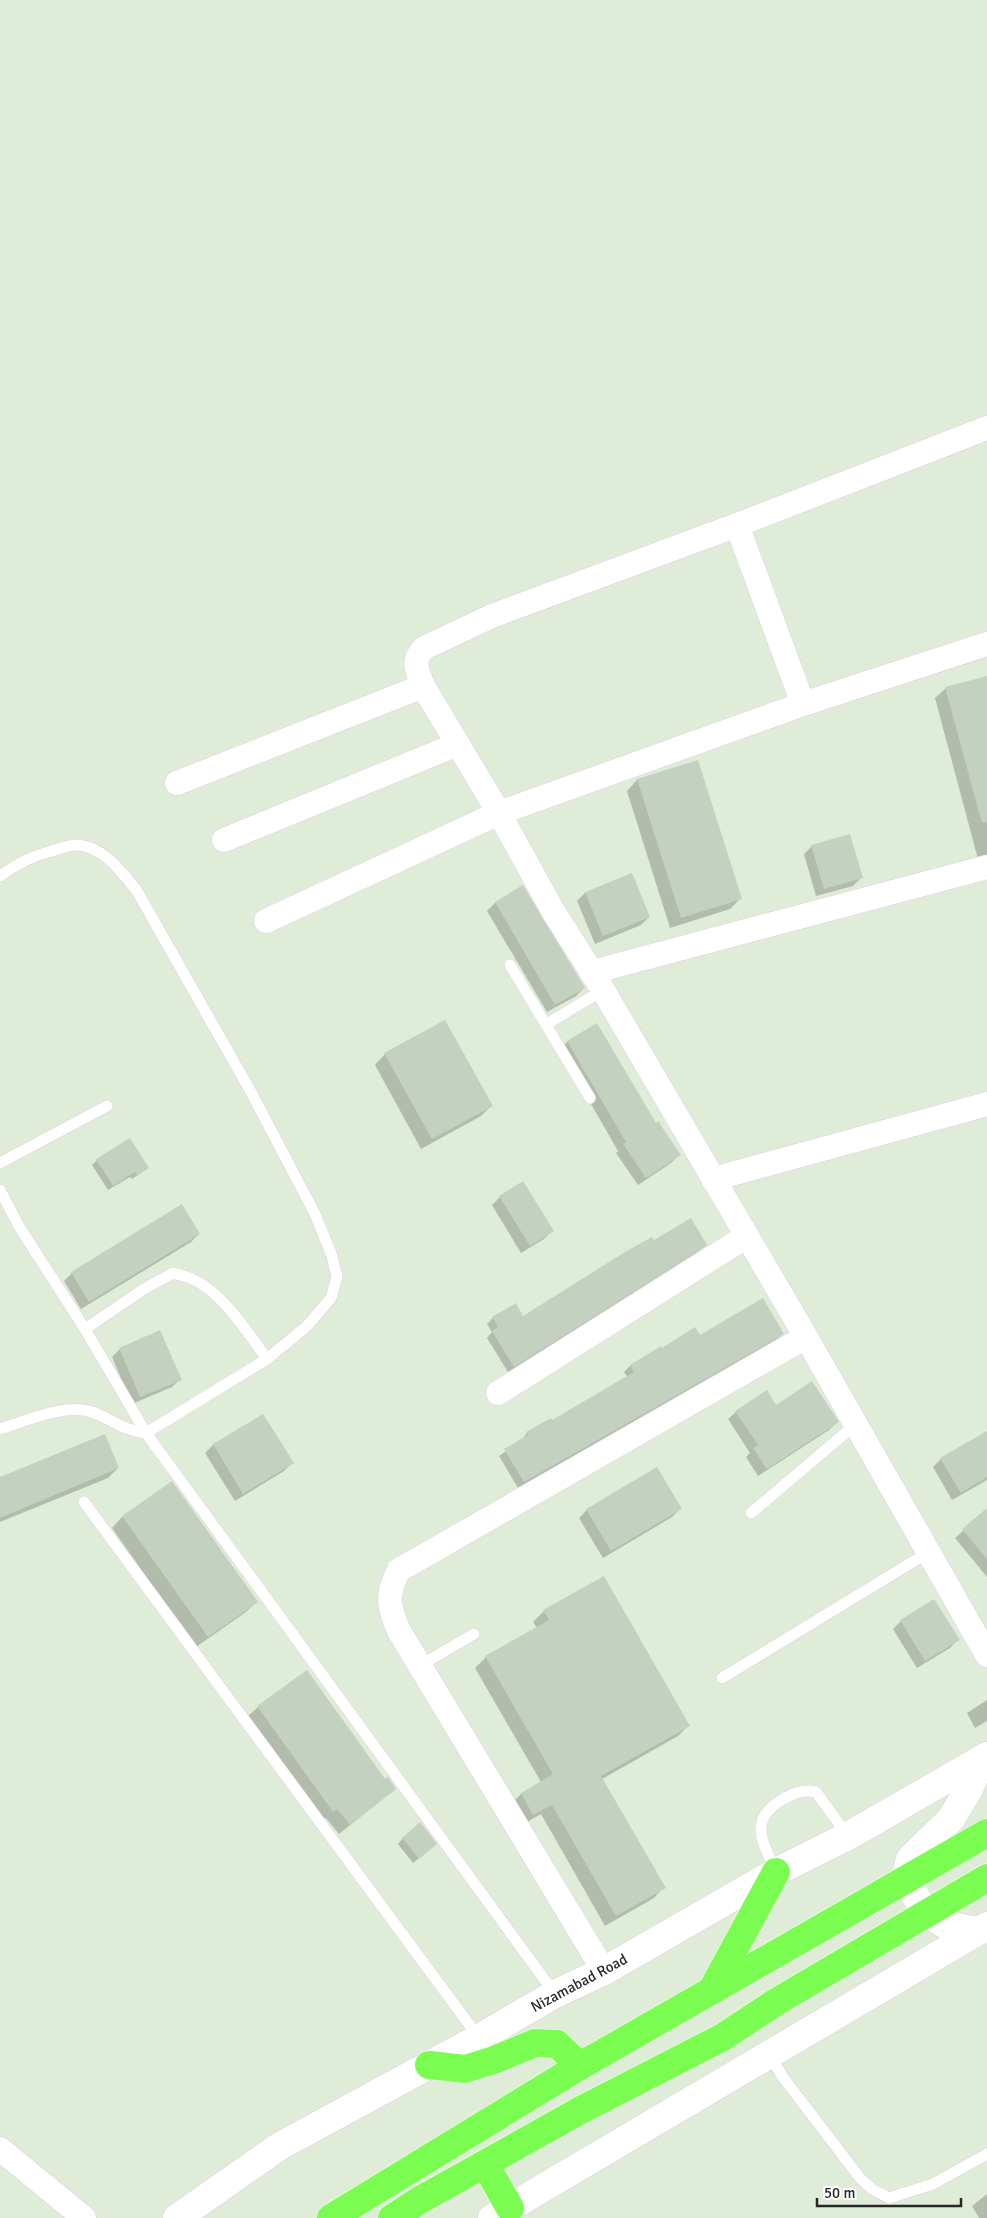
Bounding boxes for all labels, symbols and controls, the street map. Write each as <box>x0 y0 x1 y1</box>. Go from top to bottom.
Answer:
street label: Nizamabad Road <box>528 1950 630 2016</box>
scale bar <box>817 2176 961 2208</box>
text: 50 m <box>824 2184 855 2202</box>

